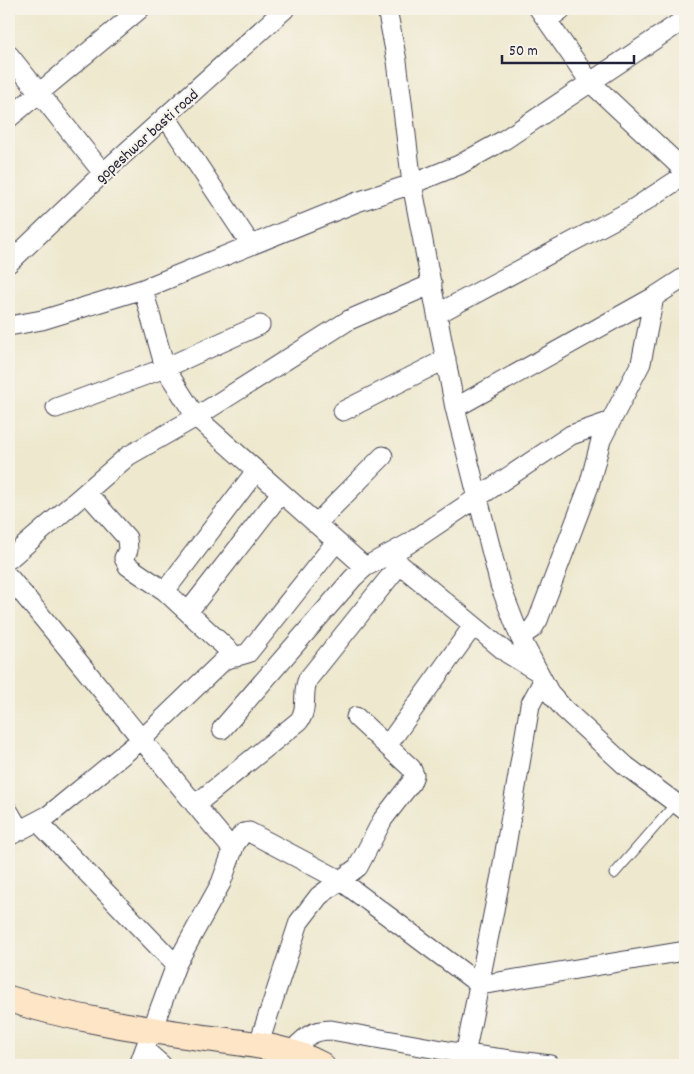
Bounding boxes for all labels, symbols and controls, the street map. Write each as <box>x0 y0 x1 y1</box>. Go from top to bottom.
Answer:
scale bar <box>502 32 634 64</box>
text: 50 m <box>509 41 538 63</box>
street label: gopeshwar basti road <box>91 84 204 189</box>

